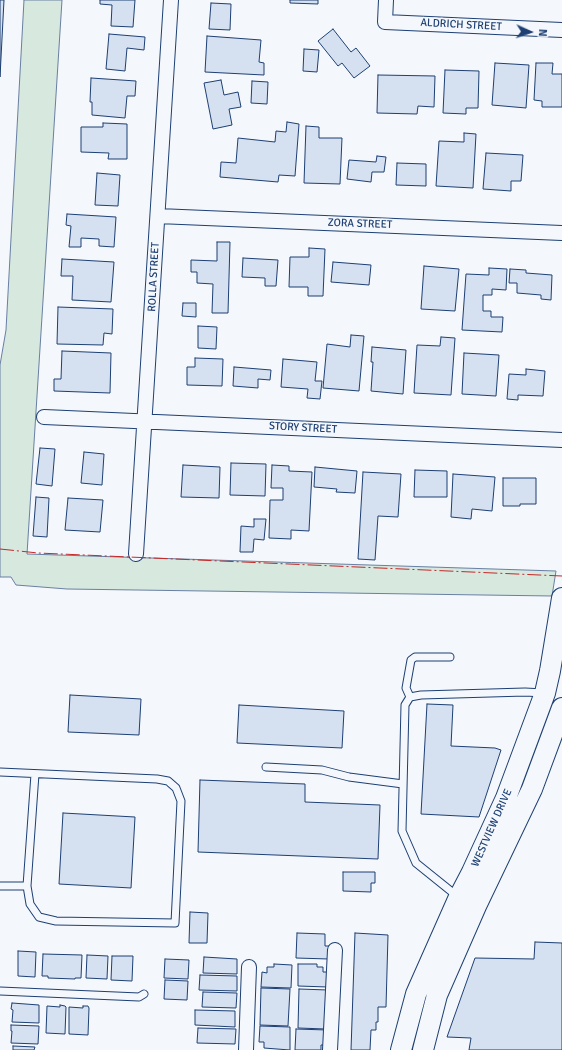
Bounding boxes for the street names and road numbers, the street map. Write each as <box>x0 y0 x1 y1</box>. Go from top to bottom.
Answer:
street label: ALDRICH STREET <box>420 16 502 34</box>
street label: ZORA STREET <box>327 216 393 232</box>
street label: ROLLA STREET <box>146 242 162 312</box>
street label: STORY STREET <box>269 420 337 436</box>
street label: WESTVIEW DRIVE <box>469 787 515 869</box>

